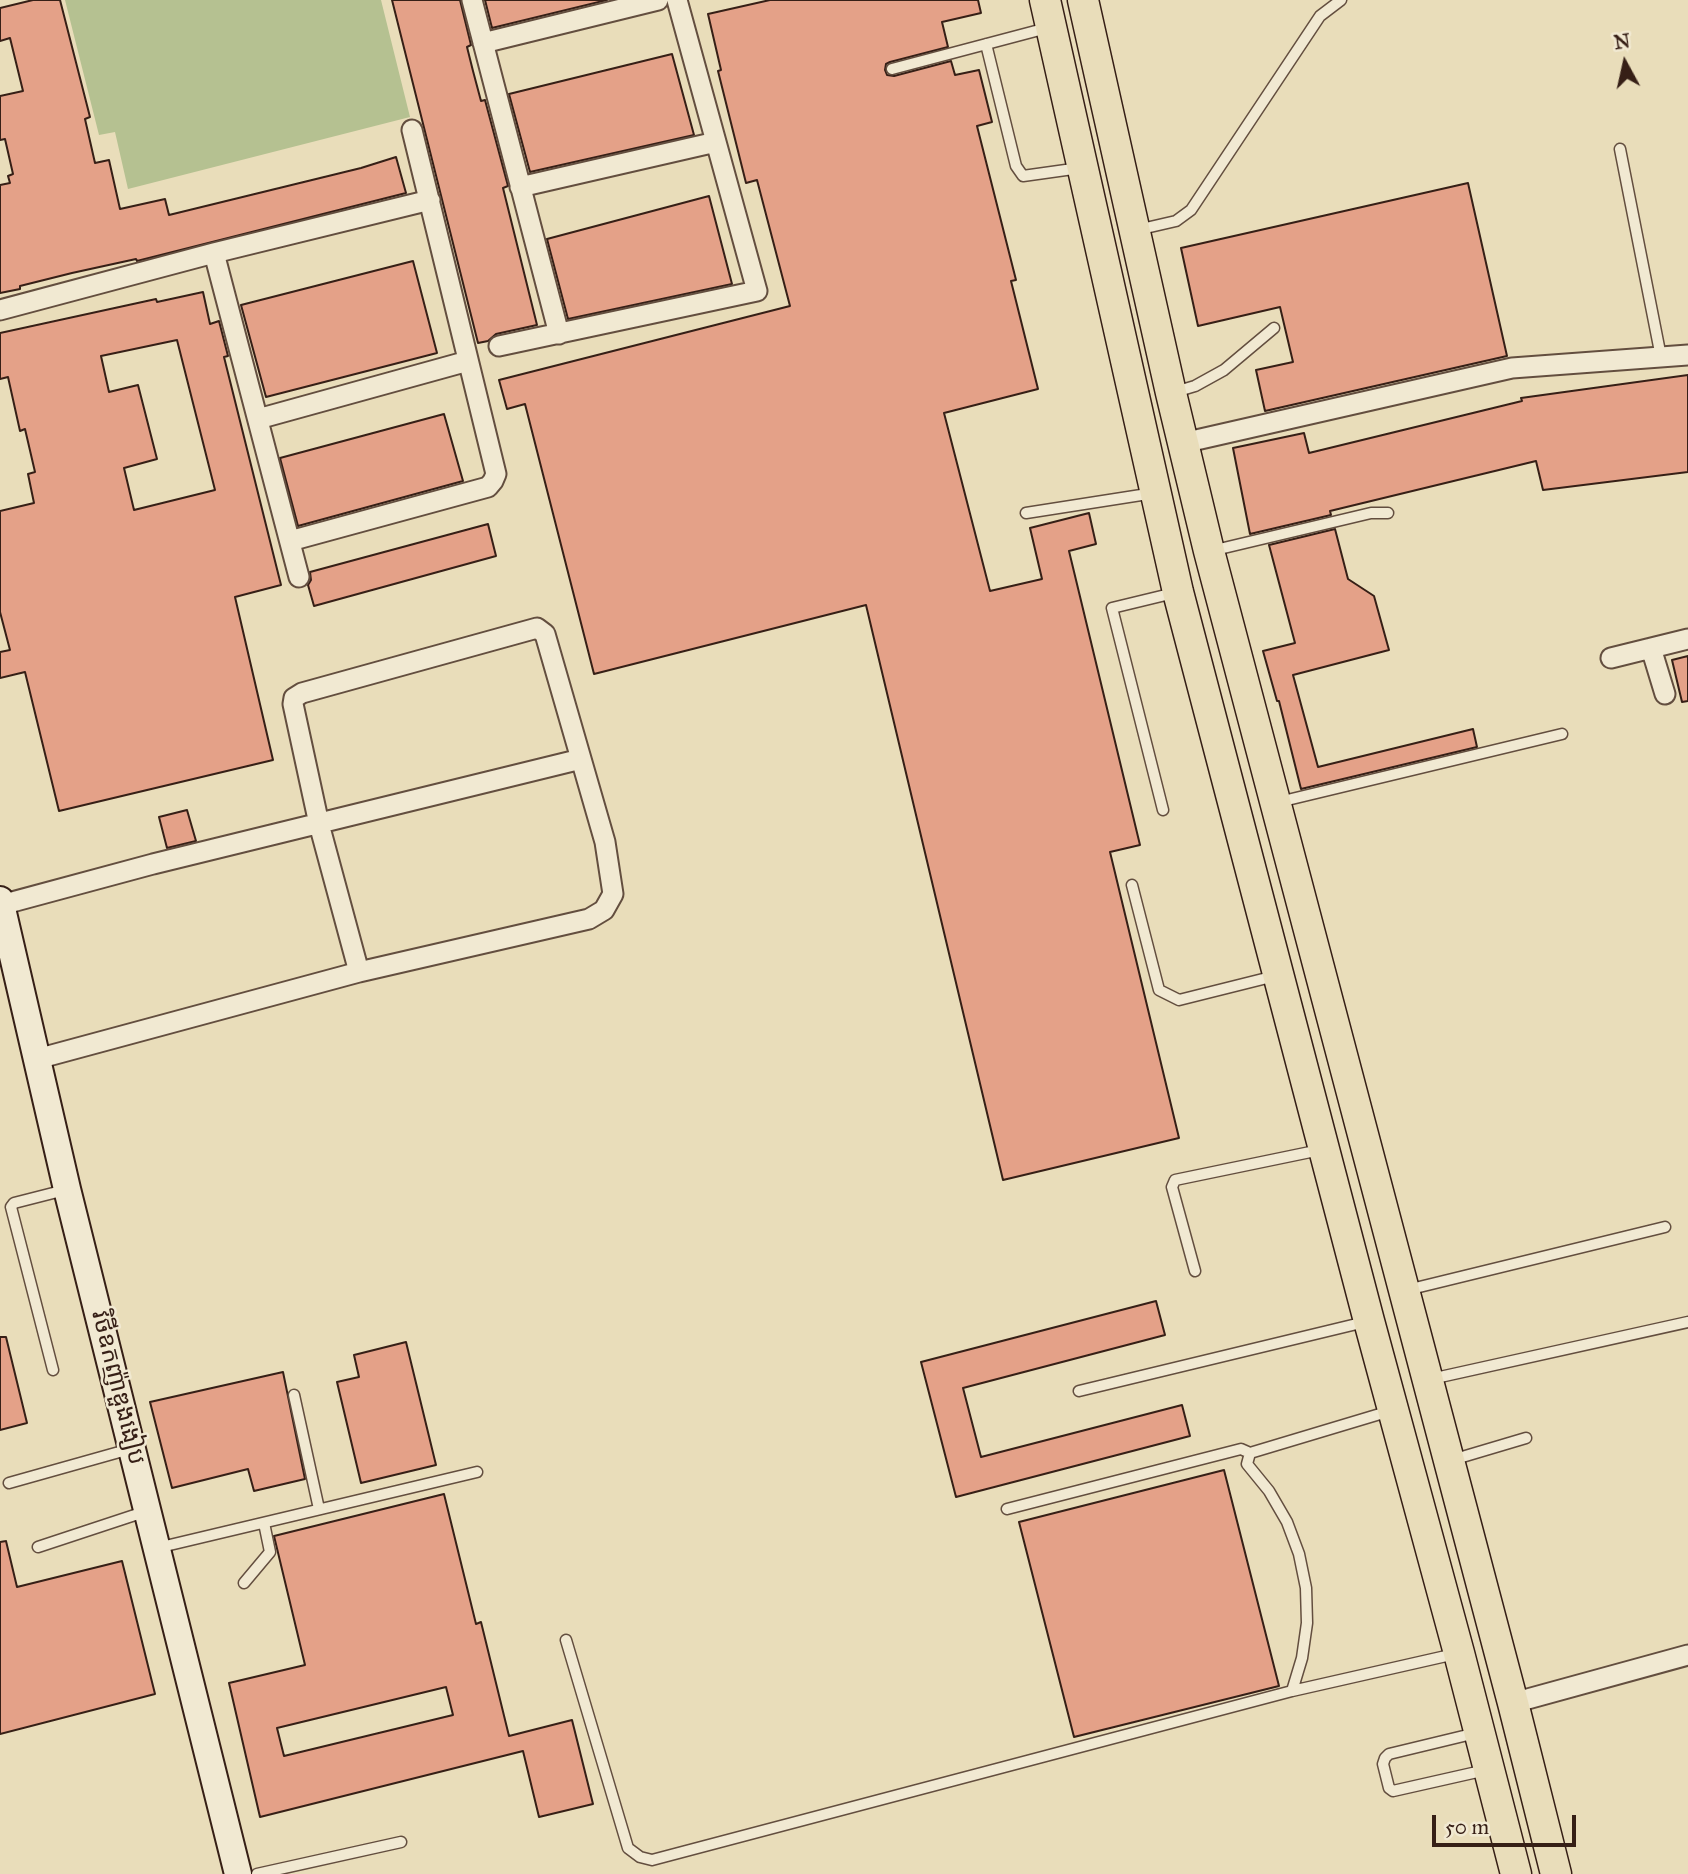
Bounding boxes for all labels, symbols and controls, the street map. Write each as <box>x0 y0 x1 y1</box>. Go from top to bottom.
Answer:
north arrow <box>1590 28 1660 98</box>
text: N <box>1612 29 1632 54</box>
street label: វិថីឧកញ៉ាឌួងងៀប <box>84 1308 150 1468</box>
scale bar <box>1436 1800 1580 1844</box>
text: 50 m <box>1445 1814 1489 1840</box>

